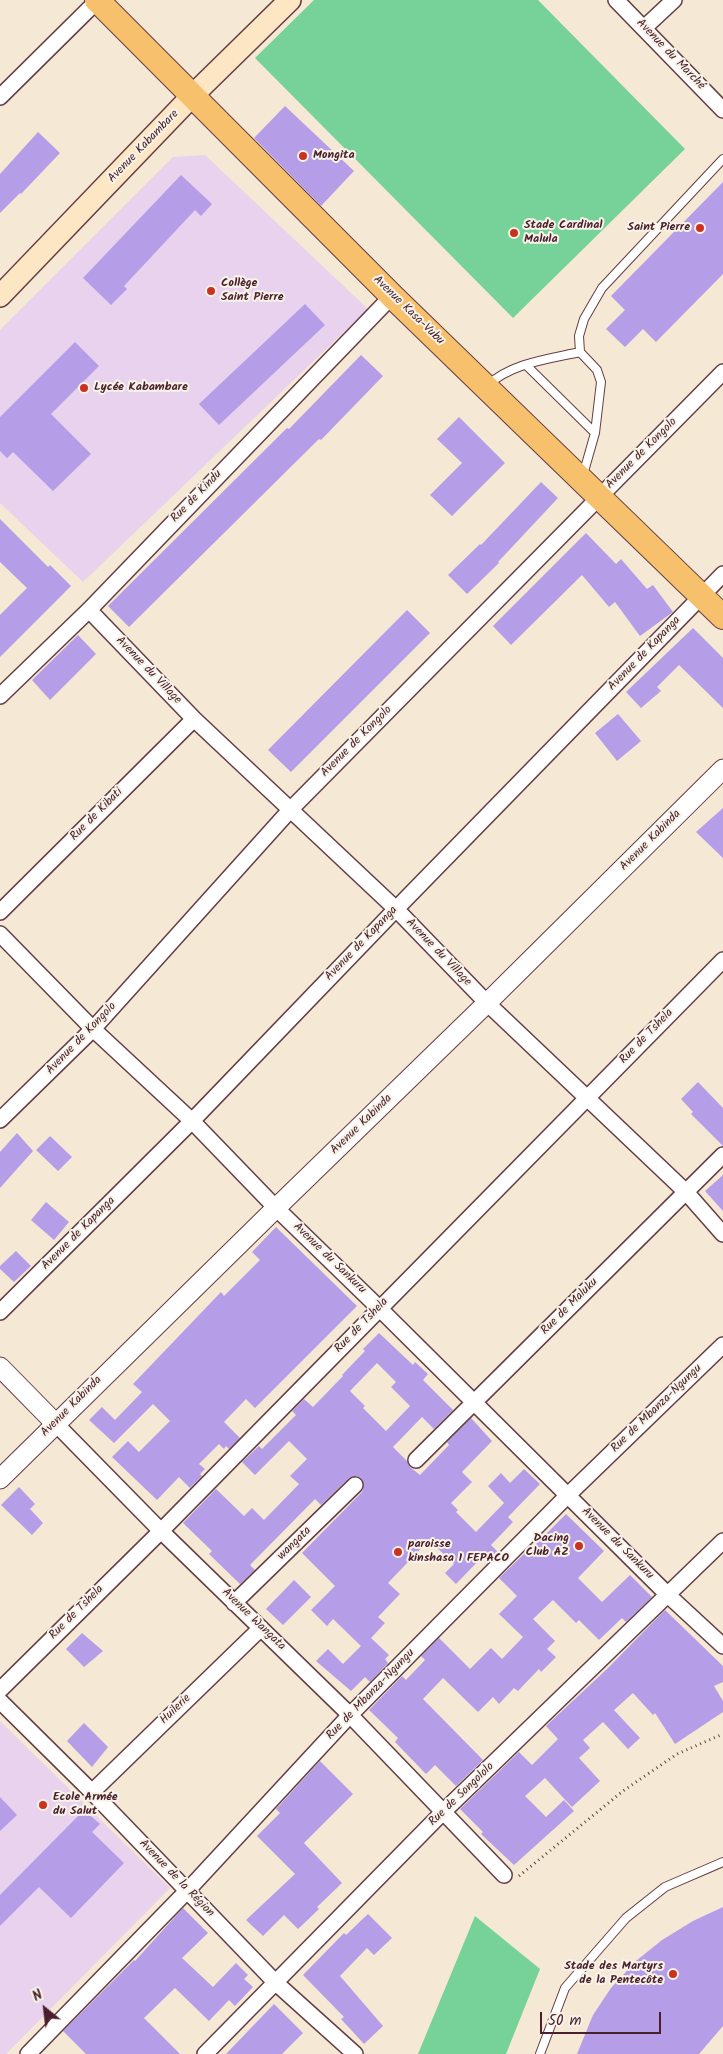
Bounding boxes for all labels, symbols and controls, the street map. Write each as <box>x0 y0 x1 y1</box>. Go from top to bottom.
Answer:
street label: Avenue du Marché <box>633 17 707 93</box>
street label: Avenue Kabambare <box>106 108 182 186</box>
place label: Mongita <box>313 149 355 163</box>
marker: Mongita <box>297 150 309 162</box>
place label: Stade Cardinal Malula <box>524 219 603 247</box>
place label: Saint Pierre <box>627 221 690 235</box>
marker: Saint Pierre <box>694 222 706 234</box>
marker: Stade Cardinal Malula <box>508 227 520 239</box>
street label: Avenue Kasa-Vubu <box>369 273 447 349</box>
place label: Collège Saint Pierre <box>221 277 284 305</box>
marker: Collège Saint Pierre <box>205 285 217 297</box>
place label: Lycée Kabambare <box>94 381 188 395</box>
marker: Lycée Kabambare <box>78 382 90 394</box>
street label: Avenue de Kongolo <box>603 415 681 493</box>
street label: Rue de Kindu <box>168 468 226 526</box>
street label: Avenue de Kapanga <box>606 614 684 694</box>
street label: Avenue du Village <box>112 634 184 708</box>
street label: Avenue de Kongolo <box>318 703 396 781</box>
street label: Rue de Kibati <box>68 786 126 844</box>
street label: Avenue Kabinda <box>618 808 684 874</box>
street label: Avenue de Kapanga <box>323 904 401 984</box>
street label: Avenue du Village <box>402 916 474 990</box>
street label: Avenue de Kongolo <box>44 1000 120 1078</box>
street label: Rue de Tshela <box>617 1006 677 1068</box>
street label: Avenue Kabinda <box>328 1092 396 1158</box>
street label: Avenue de Kapanga <box>39 1194 119 1274</box>
street label: Avenue du Sankuru <box>289 1220 369 1298</box>
street label: Rue de Maluku <box>539 1276 601 1338</box>
street label: Rue de Tshela <box>332 1295 392 1357</box>
street label: Rue de Mbanza-Ngungu <box>609 1362 705 1456</box>
street label: Avenue Kabinda <box>39 1374 105 1440</box>
street label: Avenue du Sankuru <box>578 1505 656 1583</box>
street label: wangata <box>275 1524 315 1564</box>
place label: Dacing Club AZ <box>526 1532 569 1560</box>
place label: paroisse kinshasa 1 FEPACO <box>408 1538 509 1566</box>
marker: Dacing Club AZ <box>573 1540 585 1552</box>
marker: paroisse kinshasa 1 FEPACO <box>392 1546 404 1558</box>
street label: Rue de Tshela <box>47 1583 107 1643</box>
street label: Avenue Wangata <box>218 1586 288 1654</box>
street label: Rue de Mbanza-Ngungu <box>324 1647 418 1743</box>
street label: Huilerie <box>158 1692 194 1728</box>
street label: Rue de Songololo <box>426 1760 498 1830</box>
place label: Ecole Armée du Salut <box>53 1791 118 1819</box>
marker: Ecole Armée du Salut <box>37 1799 49 1811</box>
street label: Avenue de la Région <box>135 1837 217 1921</box>
place label: Stade des Martyrs de la Pentecôte <box>564 1960 663 1988</box>
marker: Stade des Martyrs de la Pentecôte <box>667 1968 679 1980</box>
north arrow <box>20 1984 70 2034</box>
text: N <box>29 1984 47 2008</box>
scale bar <box>543 2002 664 2034</box>
text: 50 m <box>548 2009 582 2033</box>

